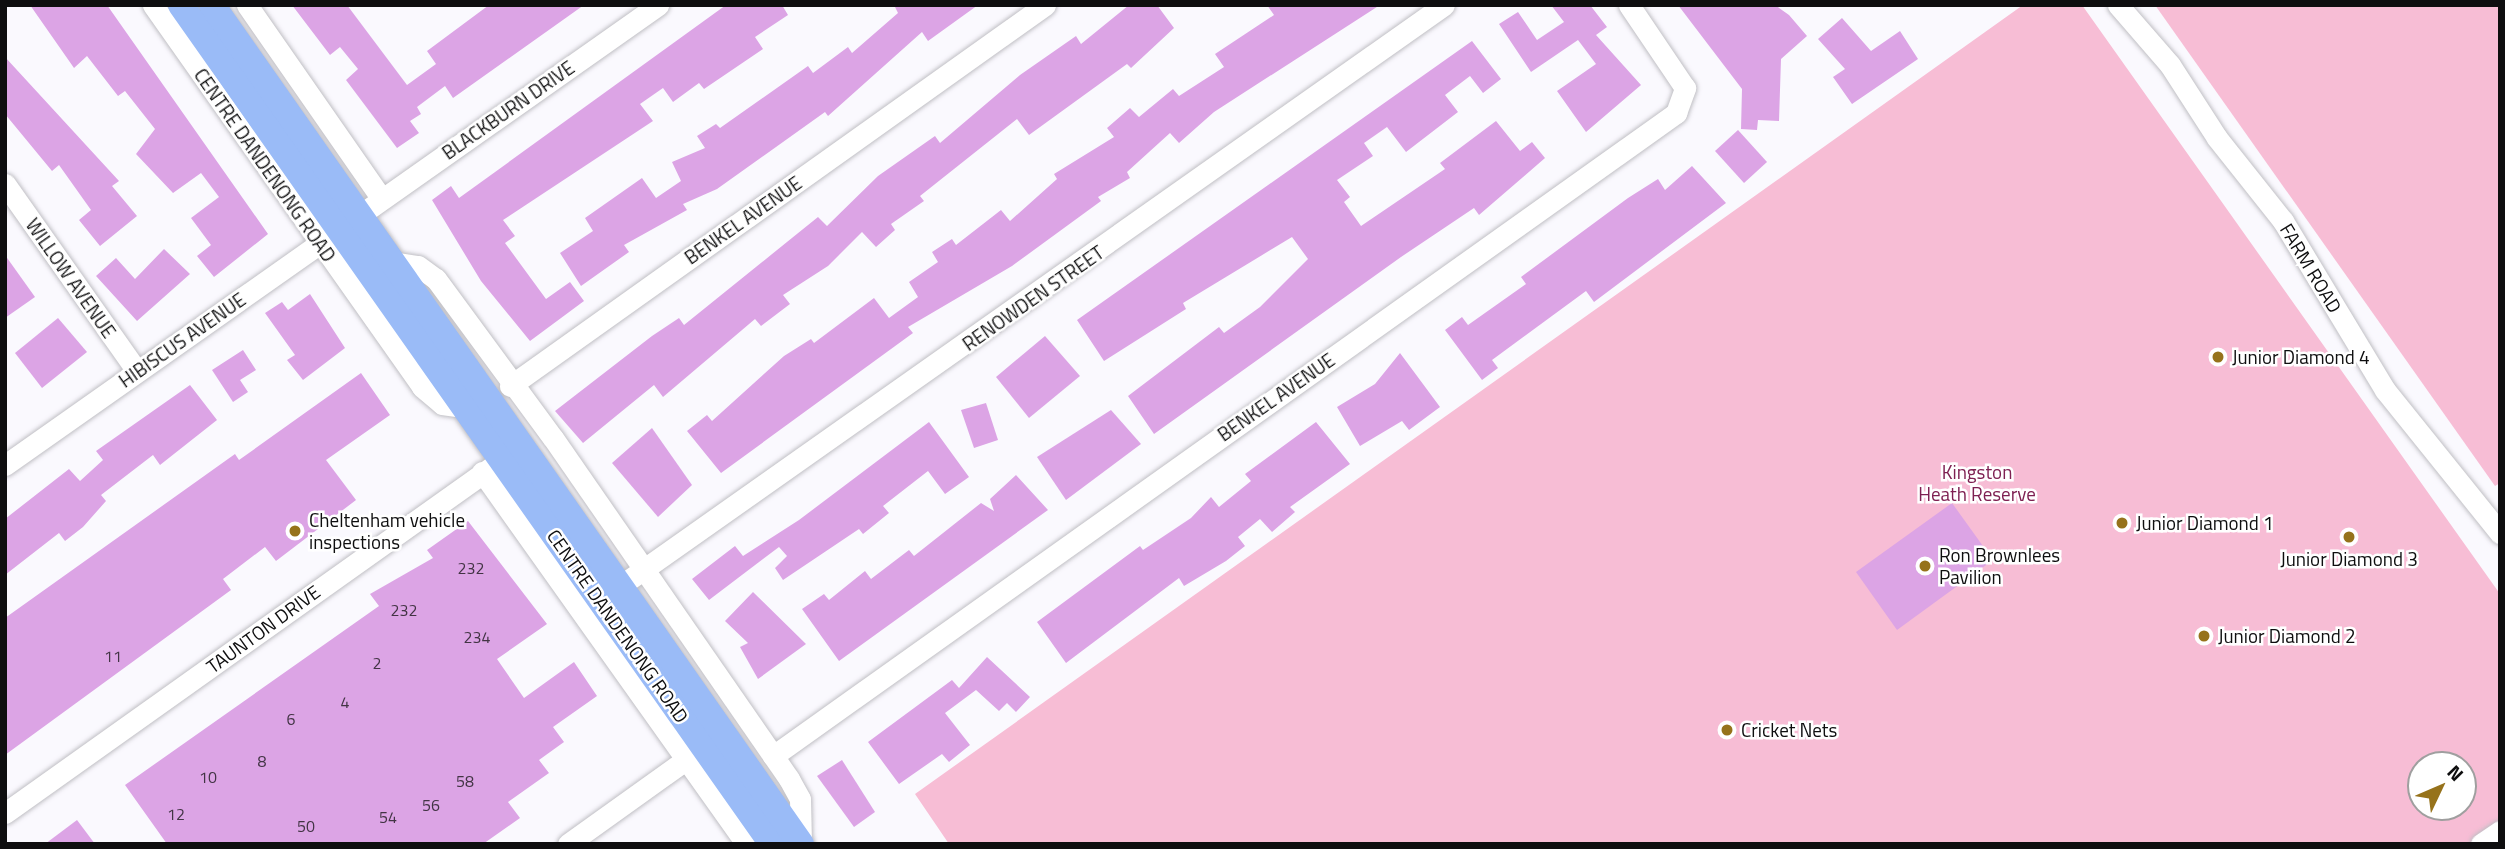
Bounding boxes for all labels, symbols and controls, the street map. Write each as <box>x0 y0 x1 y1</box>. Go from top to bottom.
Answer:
street label: BLACKBURN DRIVE <box>438 56 578 164</box>
street label: CENTRE DANDENONG ROAD <box>190 64 340 266</box>
street label: BENKEL AVENUE <box>680 171 806 269</box>
street label: WILLOW AVENUE <box>21 214 121 342</box>
street label: FARM ROAD <box>2275 219 2347 317</box>
street label: RENOWDEN STREET <box>958 241 1108 355</box>
street label: HIBISCUS AVENUE <box>114 288 250 392</box>
place label: Junior Diamond 4 <box>2232 346 2370 368</box>
street label: BENKEL AVENUE <box>1213 348 1339 446</box>
marker: Junior Diamond 4 <box>2210 349 2226 365</box>
park label: Kingston Heath Reserve <box>1918 461 2036 505</box>
place label: Cheltenham vehicle inspections <box>309 509 465 553</box>
place label: Junior Diamond 1 <box>2136 512 2274 534</box>
marker: Junior Diamond 1 <box>2114 515 2130 531</box>
marker: Cheltenham vehicle inspections <box>287 523 303 539</box>
street label: CENTRE DANDENONG ROAD <box>543 525 693 727</box>
marker: Junior Diamond 3 <box>2341 529 2357 545</box>
place label: Ron Brownlees Pavilion <box>1939 544 2060 588</box>
place label: Junior Diamond 3 <box>2280 548 2418 570</box>
house number: 232 <box>458 558 484 578</box>
marker: Ron Brownlees Pavilion <box>1917 558 1933 574</box>
street label: TAUNTON DRIVE <box>202 580 324 678</box>
house number: 232 <box>391 600 417 620</box>
place label: Junior Diamond 2 <box>2218 625 2356 647</box>
house number: 234 <box>464 627 490 647</box>
marker: Junior Diamond 2 <box>2196 628 2212 644</box>
house number: 11 <box>104 646 122 666</box>
house number: 2 <box>373 653 381 673</box>
house number: 4 <box>341 692 349 712</box>
house number: 6 <box>287 709 295 729</box>
place label: Cricket Nets <box>1741 719 1837 741</box>
marker: Cricket Nets <box>1719 722 1735 738</box>
house number: 8 <box>258 751 266 771</box>
north arrow <box>2407 751 2477 821</box>
text: N <box>2441 758 2471 787</box>
house number: 10 <box>199 767 217 787</box>
house number: 58 <box>456 771 474 791</box>
house number: 56 <box>422 795 440 815</box>
house number: 12 <box>167 804 185 824</box>
house number: 54 <box>379 807 397 827</box>
house number: 50 <box>297 816 315 836</box>

